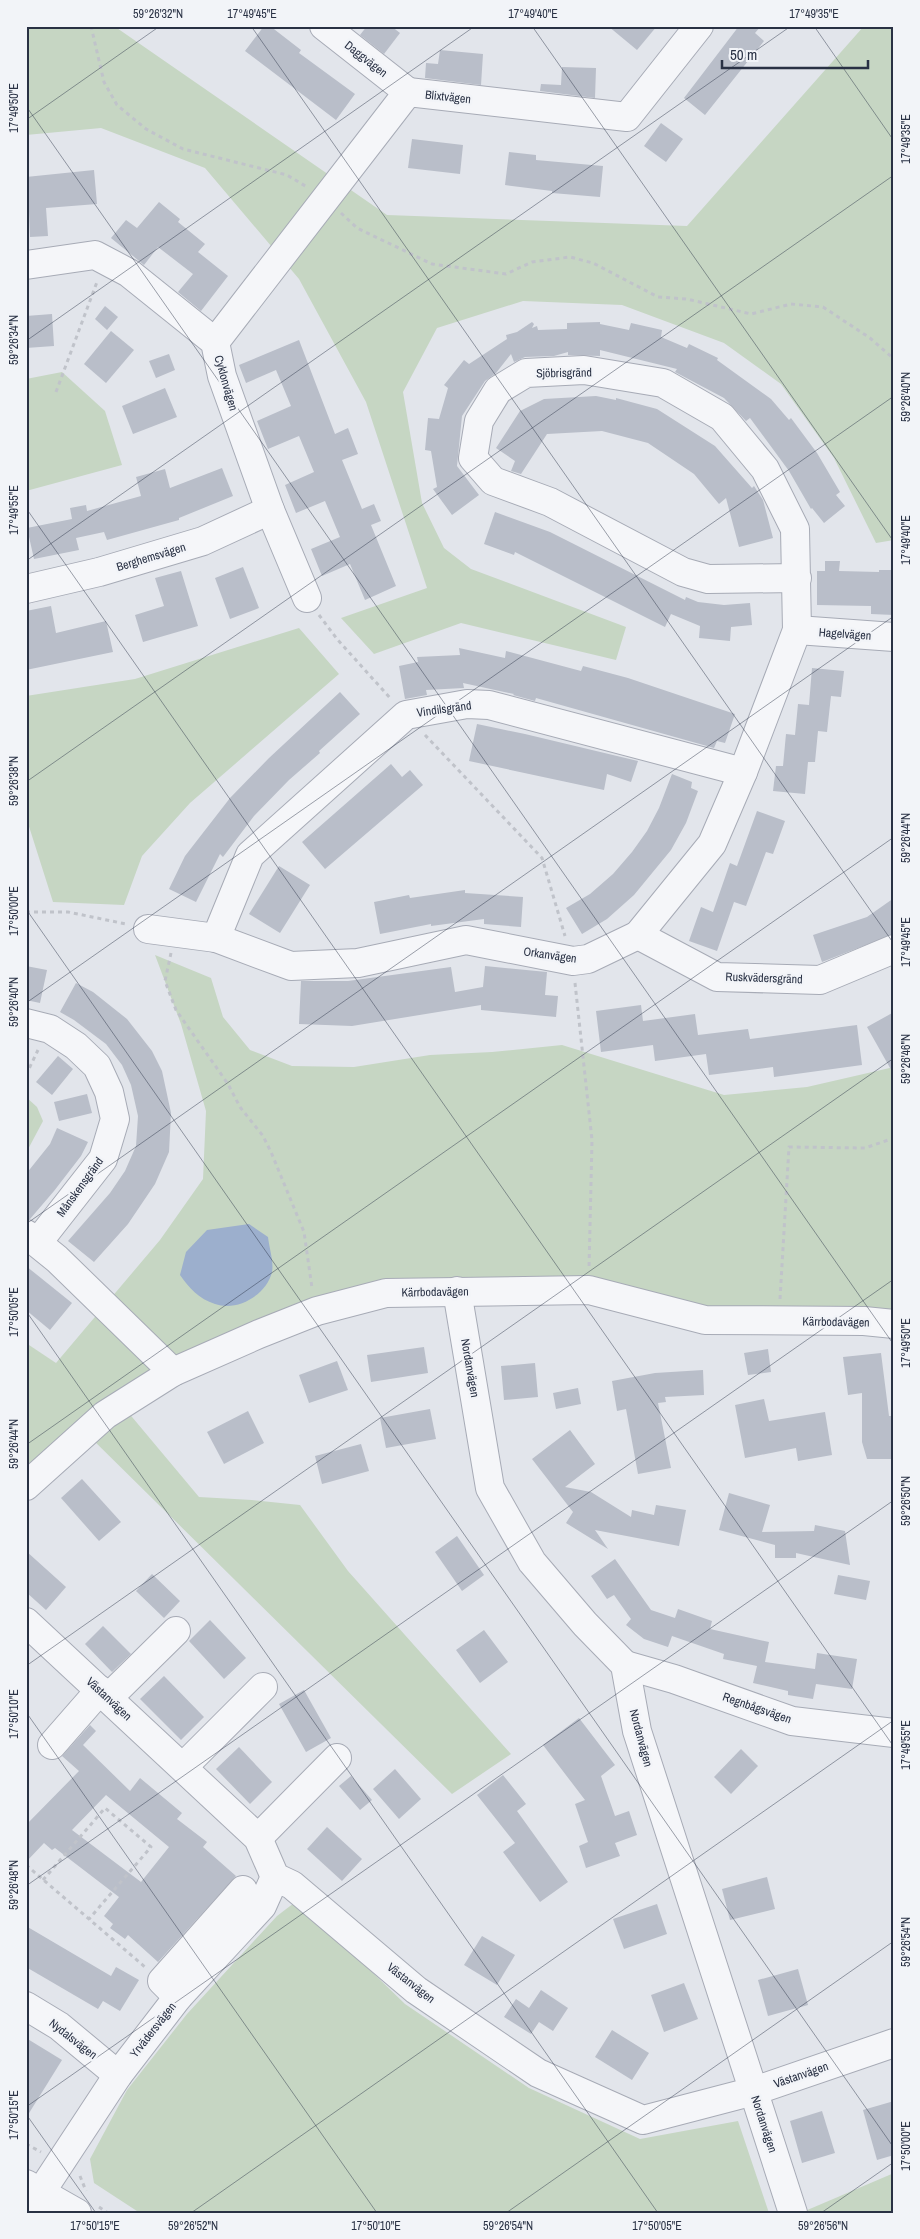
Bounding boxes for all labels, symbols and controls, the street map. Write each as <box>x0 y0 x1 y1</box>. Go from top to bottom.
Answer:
text: 59°26'32"N <box>133 6 183 22</box>
text: 17°49'45"E <box>227 6 277 22</box>
text: 17°49'40"E <box>508 6 558 22</box>
text: 17°49'35"E <box>789 6 839 22</box>
street label: Daggvägen <box>341 37 391 81</box>
scale bar <box>722 38 869 70</box>
text: 50 m <box>730 44 757 65</box>
text: 17°49'50"E <box>6 83 22 133</box>
street label: Blixtvägen <box>424 87 472 107</box>
text: 17°49'35"E <box>898 114 914 164</box>
text: 59°26'34"N <box>6 315 22 365</box>
street label: Cyklonvägen <box>210 353 242 413</box>
street label: Sjöbrisgränd <box>536 365 592 381</box>
text: 59°26'40"N <box>898 372 914 422</box>
text: 17°49'55"E <box>6 485 22 535</box>
text: 17°49'40"E <box>898 515 914 565</box>
street label: Berghemsvägen <box>114 539 188 575</box>
street label: Hagelvägen <box>818 624 872 644</box>
street label: Vindilsgränd <box>416 697 472 721</box>
text: 59°26'38"N <box>6 756 22 806</box>
text: 59°26'44"N <box>898 813 914 863</box>
text: 17°50'00"E <box>6 886 22 936</box>
text: 17°49'45"E <box>898 917 914 967</box>
street label: Orkanvägen <box>522 943 578 967</box>
street label: Ruskvädersgränd <box>725 969 803 987</box>
text: 59°26'40"N <box>6 977 22 1027</box>
text: 59°26'46"N <box>898 1034 914 1084</box>
street label: Månskensgränd <box>53 1154 107 1220</box>
street label: Kärrbodavägen <box>401 1283 469 1301</box>
text: 17°50'05"E <box>6 1287 22 1337</box>
street label: Kärrbodavägen <box>802 1313 870 1331</box>
text: 17°49'50"E <box>898 1318 914 1368</box>
street label: Nordanvägen <box>457 1338 483 1398</box>
text: 59°26'44"N <box>6 1419 22 1469</box>
text: 59°26'50"N <box>898 1476 914 1526</box>
street label: Västanvägen <box>83 1674 135 1724</box>
text: 17°50'10"E <box>6 1689 22 1739</box>
street label: Regnbågsvägen <box>721 1689 793 1727</box>
street label: Nordanvägen <box>626 1707 656 1769</box>
text: 17°49'55"E <box>898 1720 914 1770</box>
text: 59°26'48"N <box>6 1860 22 1910</box>
text: 59°26'54"N <box>898 1917 914 1967</box>
street label: Västanvägen <box>384 1959 438 2007</box>
street label: Yrvädersvägen <box>126 1999 180 2061</box>
street label: Nydalsvägen <box>46 2015 100 2063</box>
street label: Västanvägen <box>772 2058 830 2092</box>
text: 17°50'15"E <box>6 2090 22 2140</box>
street label: Nordanvägen <box>747 2093 781 2155</box>
text: 17°50'00"E <box>898 2121 914 2171</box>
text: 17°50'15"E <box>70 2218 120 2234</box>
text: 59°26'52"N <box>168 2218 218 2234</box>
text: 17°50'10"E <box>351 2218 401 2234</box>
text: 59°26'54"N <box>483 2218 533 2234</box>
text: 17°50'05"E <box>632 2218 682 2234</box>
text: 59°26'56"N <box>798 2218 848 2234</box>

